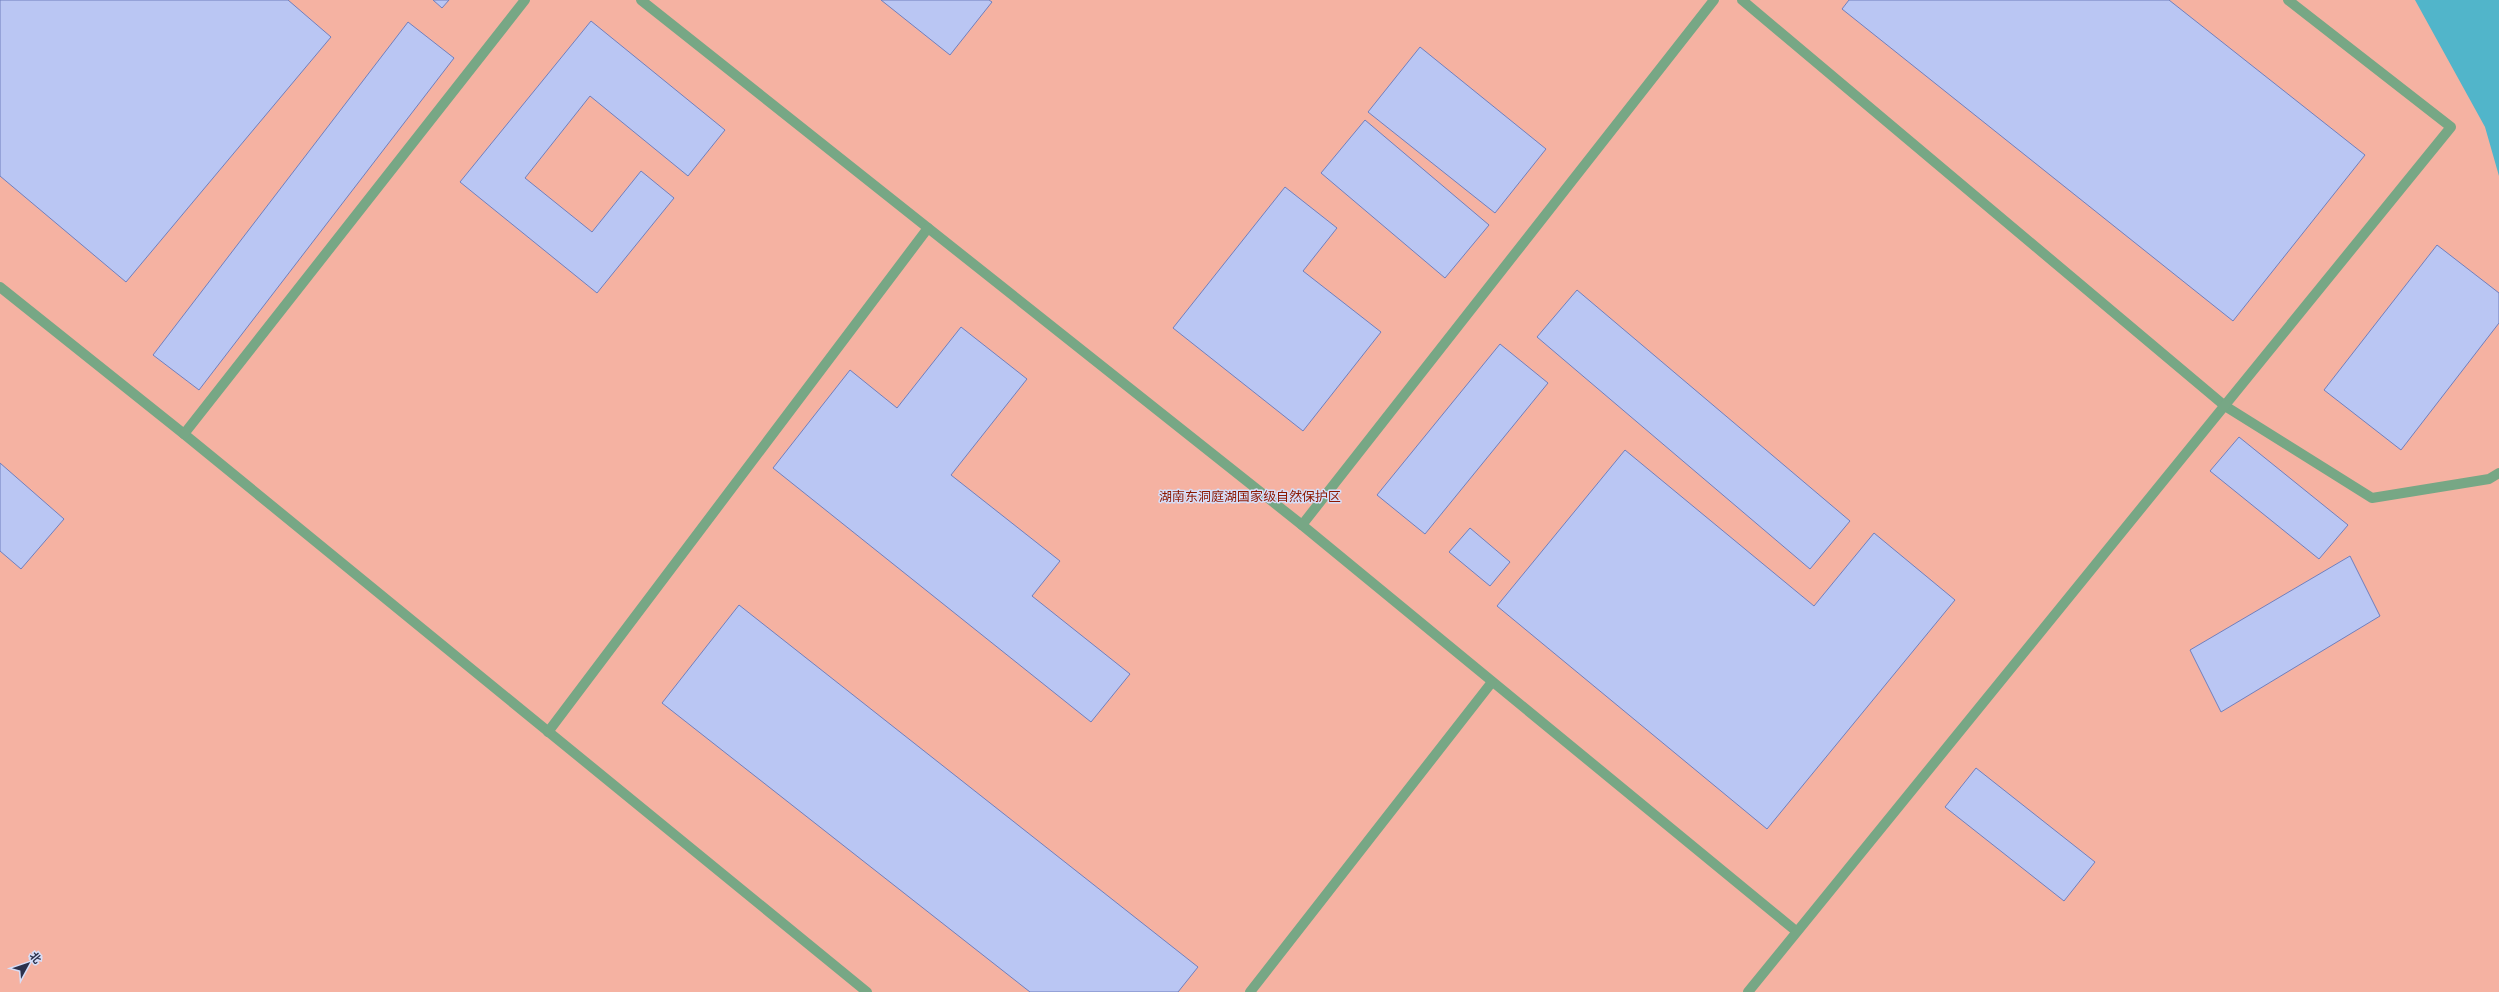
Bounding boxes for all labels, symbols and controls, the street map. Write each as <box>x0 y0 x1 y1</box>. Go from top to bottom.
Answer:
park label: 湖南东洞庭湖国家级自然保护区 <box>1159 487 1341 505</box>
north arrow <box>8 944 48 984</box>
text: 北 <box>27 948 45 966</box>

